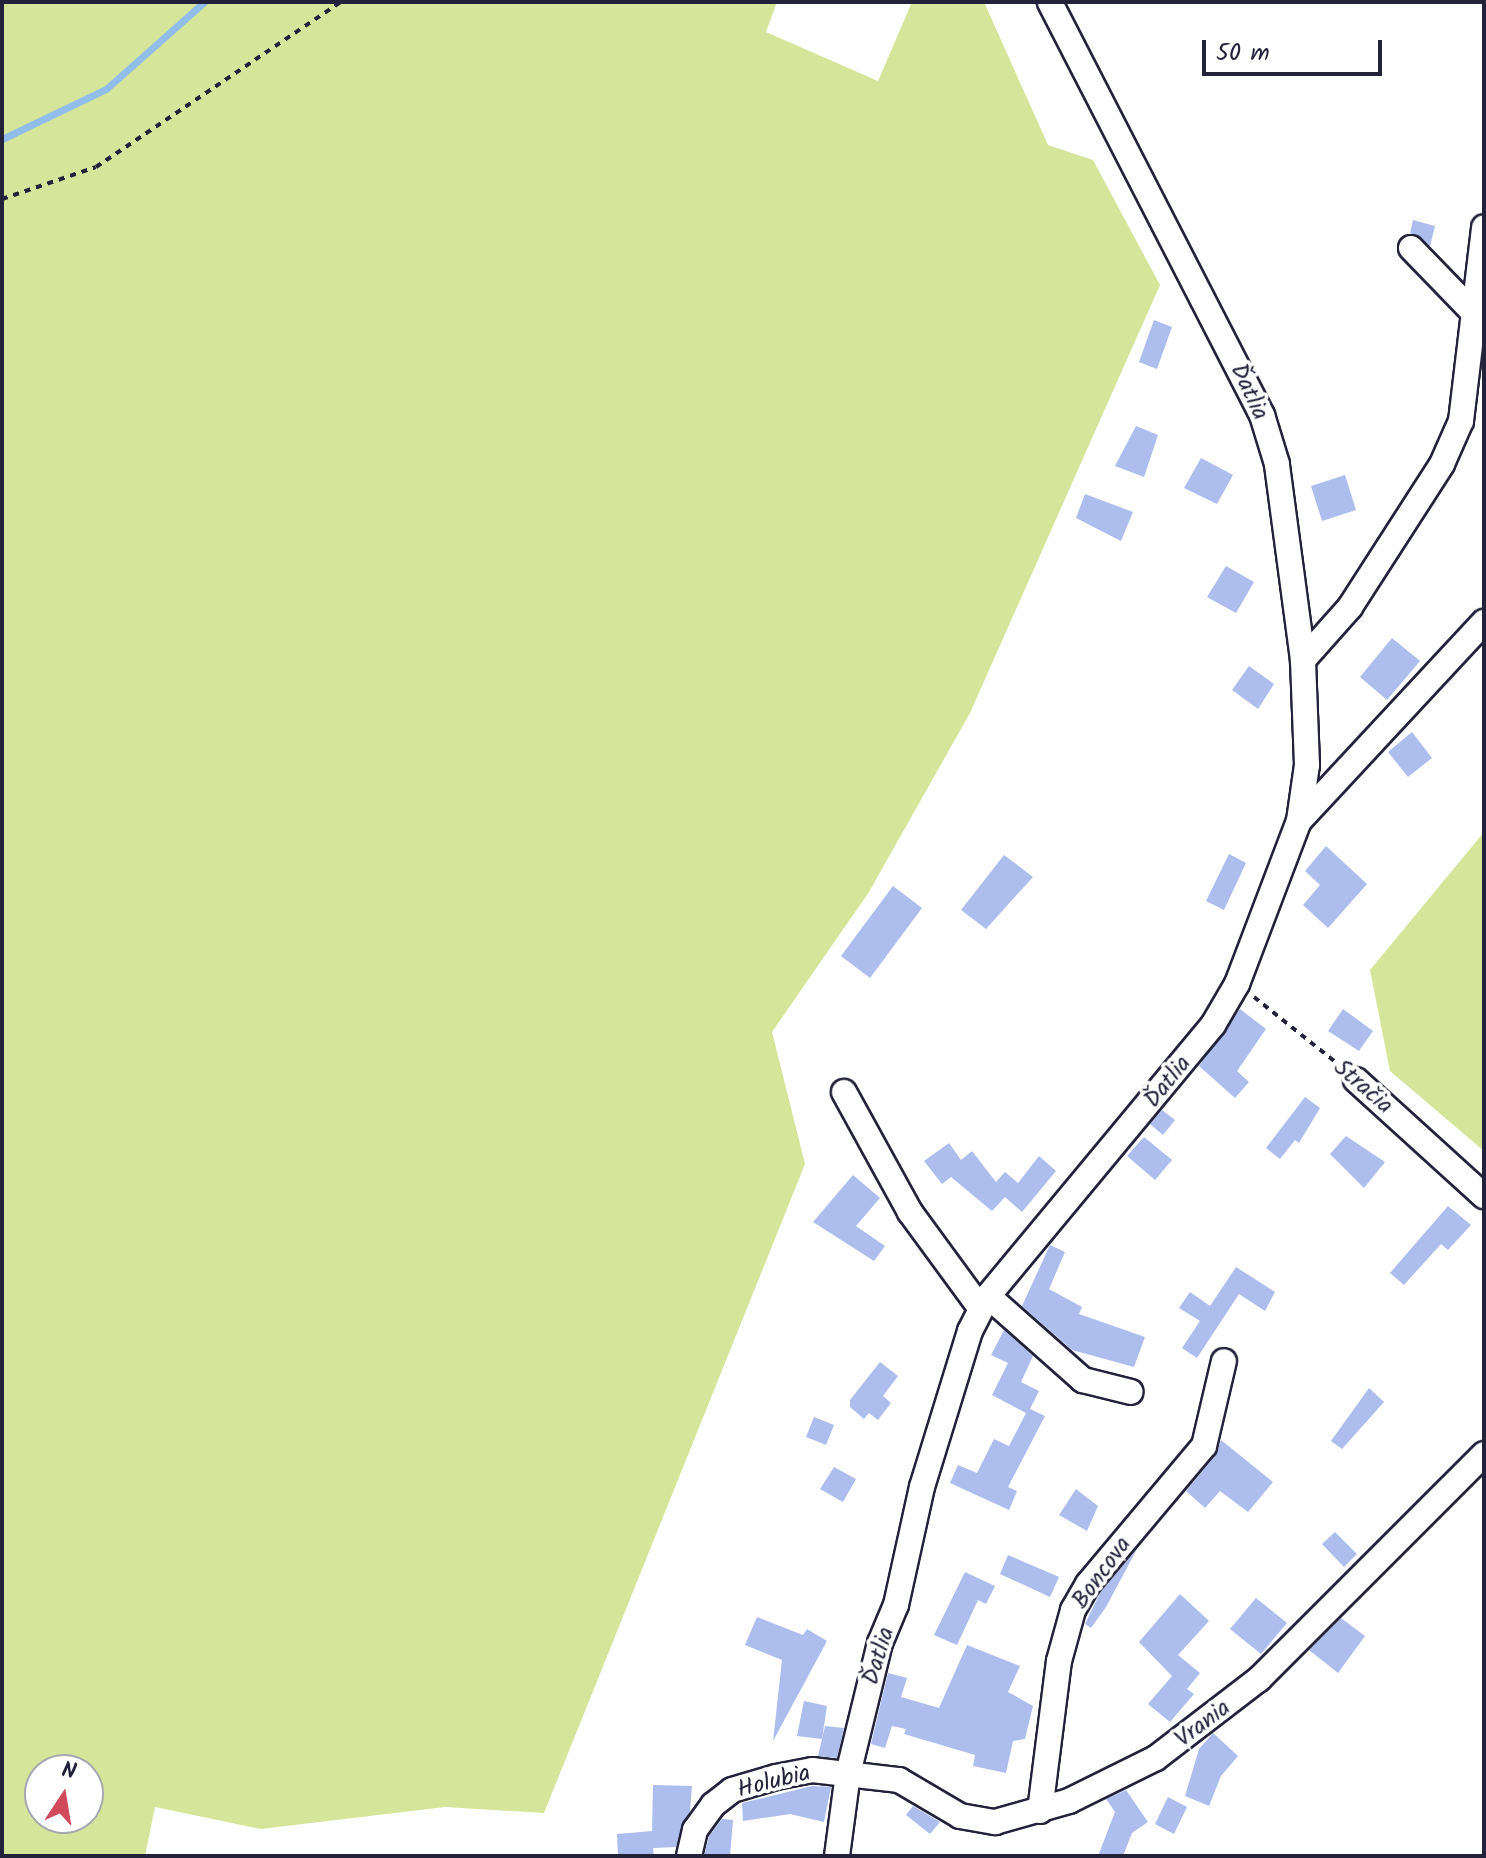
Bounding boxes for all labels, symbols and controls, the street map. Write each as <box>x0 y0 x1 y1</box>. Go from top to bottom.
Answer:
scale bar <box>1206 24 1386 74</box>
text: 50 m <box>1216 34 1270 73</box>
street label: Ďatlia <box>1224 359 1274 425</box>
street label: Ďatlia <box>1138 1050 1198 1114</box>
street label: Stračia <box>1328 1054 1398 1120</box>
street label: Boncova <box>1066 1531 1138 1615</box>
street label: Ďatlia <box>857 1624 901 1688</box>
street label: Vrania <box>1170 1694 1236 1754</box>
text: N <box>58 1753 79 1791</box>
north arrow <box>24 1754 104 1834</box>
street label: Holubia <box>735 1759 813 1805</box>

